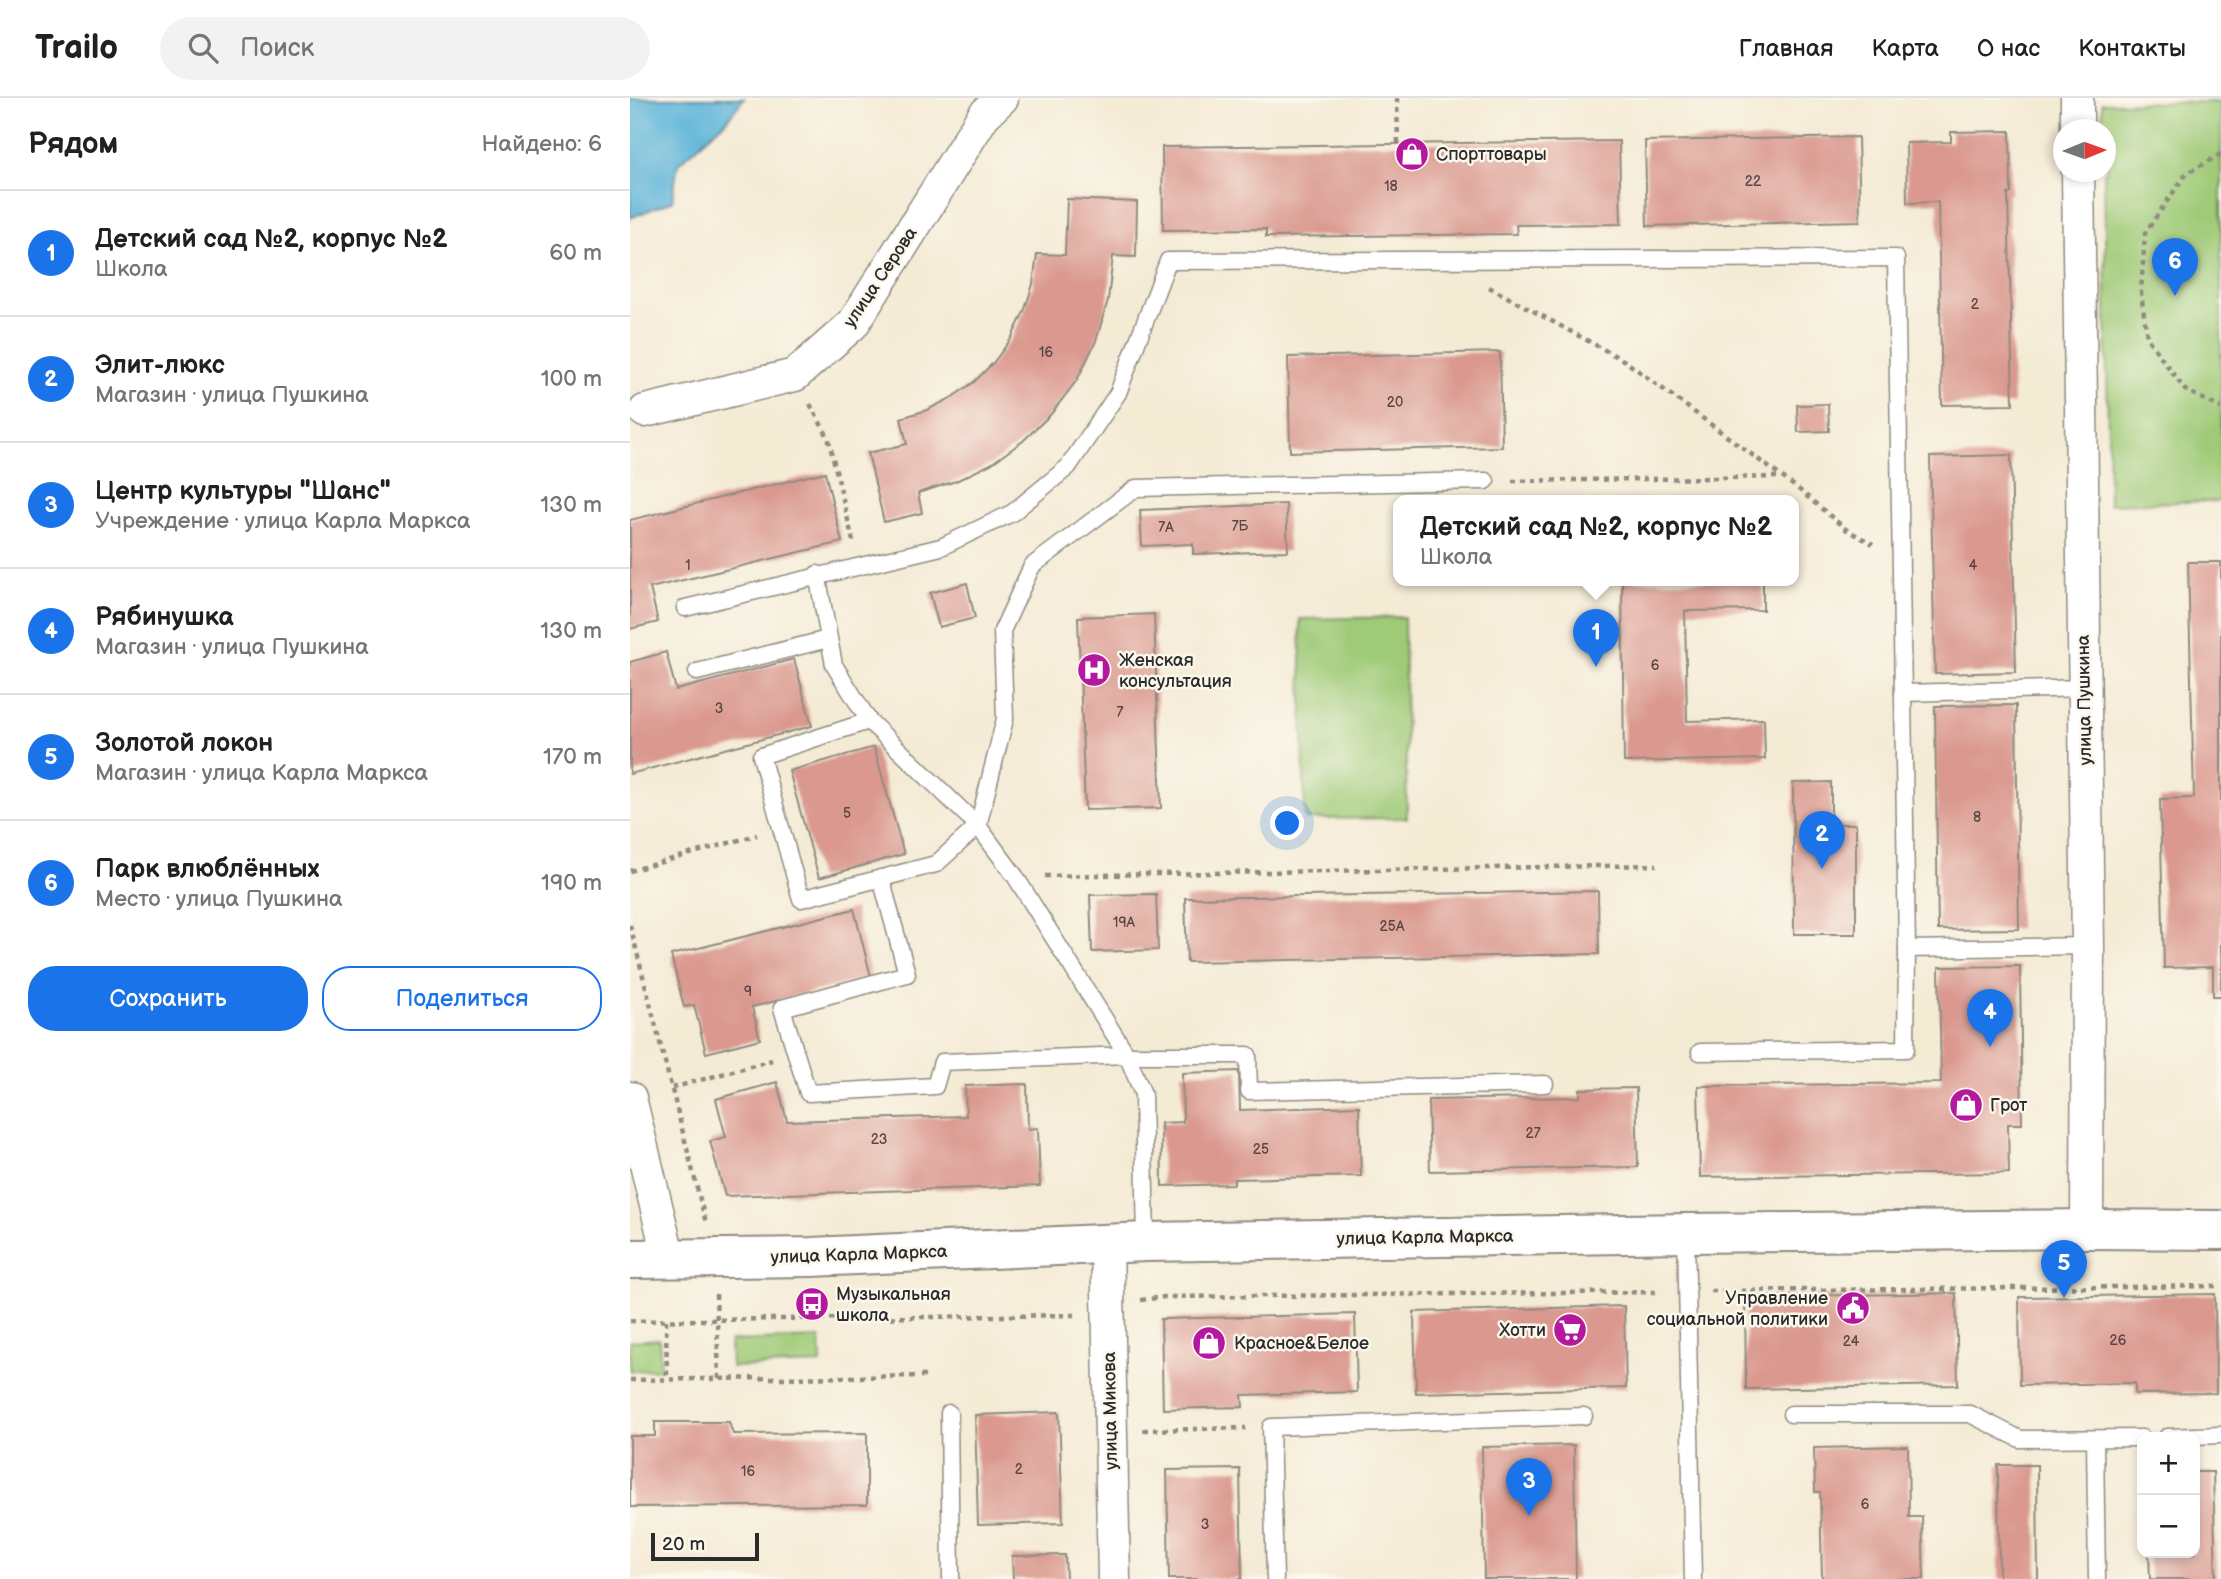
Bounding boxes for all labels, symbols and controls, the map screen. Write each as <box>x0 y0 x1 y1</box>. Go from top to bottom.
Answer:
search box <box>160 17 650 80</box>
text: Trailo <box>35 28 118 68</box>
icon: search <box>184 29 222 67</box>
text: Поиск <box>240 33 314 64</box>
text: Главная <box>1739 34 1833 63</box>
text: Карта <box>1871 34 1939 63</box>
text: О нас <box>1977 34 2040 63</box>
text: Контакты <box>2078 34 2186 63</box>
north arrow <box>2053 119 2116 182</box>
text: Рядом <box>28 126 118 162</box>
text: Найдено: 6 <box>481 130 602 158</box>
shop icon: Спорттовары <box>1393 135 1431 173</box>
place label: Спорттовары <box>1436 144 1547 165</box>
house number: 22 <box>1745 173 1762 190</box>
house number: 18 <box>1384 178 1398 195</box>
street label: улица Серова <box>839 223 922 331</box>
text: Детский сад №2, корпус №2 <box>95 224 447 255</box>
pin: 6 <box>2152 238 2198 296</box>
text: 1 <box>46 239 56 267</box>
text: 60 m <box>549 239 602 267</box>
text: Школа <box>95 255 168 283</box>
house number: 2 <box>1971 296 1980 313</box>
house number: 16 <box>1039 344 1053 361</box>
text: Элит-люкс <box>95 350 225 381</box>
text: 2 <box>44 365 58 393</box>
text: 100 m <box>541 365 602 393</box>
text: Магазин · улица Пушкина <box>95 381 369 409</box>
house number: 20 <box>1387 394 1403 411</box>
text: Центр культуры "Шанс" <box>95 476 391 507</box>
text: 3 <box>44 491 58 519</box>
text: 130 m <box>540 491 602 519</box>
popup <box>1393 495 1799 586</box>
text: Учреждение · улица Карла Маркса <box>95 507 471 535</box>
text: Детский сад №2, корпус №2 <box>1420 512 1772 543</box>
house number: 7Б <box>1232 518 1249 535</box>
house number: 7А <box>1158 519 1174 536</box>
text: Школа <box>1420 543 1492 571</box>
house number: 1 <box>685 557 691 574</box>
house number: 4 <box>1969 557 1978 574</box>
text: Рябинушка <box>95 602 234 633</box>
pin: 1 <box>1573 609 1619 667</box>
text: 4 <box>44 617 58 645</box>
text: 130 m <box>540 617 602 645</box>
text: Магазин · улица Пушкина <box>95 633 369 661</box>
street label: улица Пушкина <box>2073 634 2096 766</box>
place label: Женская консультация <box>1119 650 1232 692</box>
hospital icon: Женская консультация <box>1075 651 1113 689</box>
house number: 6 <box>1651 657 1660 674</box>
house number: 3 <box>715 700 723 717</box>
house number: 7 <box>1117 704 1124 721</box>
text: Золотой локон <box>95 728 273 759</box>
text: 5 <box>44 743 58 771</box>
text: 170 m <box>543 743 602 771</box>
text: Магазин · улица Карла Маркса <box>95 759 428 787</box>
house number: 5 <box>843 805 851 822</box>
your location <box>1270 806 1304 840</box>
house number: 8 <box>1973 809 1981 826</box>
pin: 2 <box>1799 811 1845 869</box>
text: Парк влюблённых <box>95 854 319 885</box>
text: 6 <box>44 869 58 897</box>
text: 190 m <box>541 869 602 897</box>
text: Место · улица Пушкина <box>95 885 343 913</box>
house number: 19А <box>1113 914 1136 931</box>
house number: 25А <box>1380 918 1405 935</box>
button: Сохранить <box>28 966 308 1031</box>
button: Поделиться <box>322 966 602 1031</box>
house number: 9 <box>744 983 752 1000</box>
pin: 4 <box>1967 989 2013 1047</box>
shop icon: Грот <box>1947 1086 1985 1124</box>
place label: Грот <box>1990 1095 2028 1116</box>
house number: 27 <box>1525 1125 1541 1142</box>
house number: 23 <box>871 1131 887 1148</box>
house number: 25 <box>1253 1141 1269 1158</box>
street label: улица Карла Маркса <box>1336 1225 1514 1250</box>
pin: 5 <box>2041 1240 2087 1298</box>
street label: улица Карла Маркса <box>770 1241 948 1268</box>
place label: Музыкальная школа <box>836 1284 951 1326</box>
bus stop icon: Музыкальная школа <box>793 1285 831 1323</box>
place label: Управление социальной политики <box>1647 1288 1828 1330</box>
public building icon: Управление социальной политики <box>1834 1289 1872 1327</box>
supermarket icon: Хотти <box>1551 1311 1589 1349</box>
place label: Хотти <box>1499 1320 1546 1341</box>
shop icon: Красное&Белое <box>1190 1324 1228 1362</box>
house number: 26 <box>2110 1332 2127 1349</box>
place label: Красное&Белое <box>1234 1333 1369 1354</box>
house number: 24 <box>1843 1333 1860 1350</box>
street label: улица Микова <box>1099 1351 1122 1470</box>
map controls <box>2137 1432 2200 1558</box>
button: + <box>2137 1432 2200 1495</box>
pin: 3 <box>1506 1458 1552 1516</box>
house number: 2 <box>1015 1461 1024 1478</box>
house number: 16 <box>741 1463 755 1480</box>
button: − <box>2137 1495 2200 1558</box>
house number: 6 <box>1861 1496 1870 1513</box>
house number: 3 <box>1201 1516 1209 1533</box>
scale bar <box>651 1530 760 1562</box>
text: 20 m <box>662 1533 705 1556</box>

